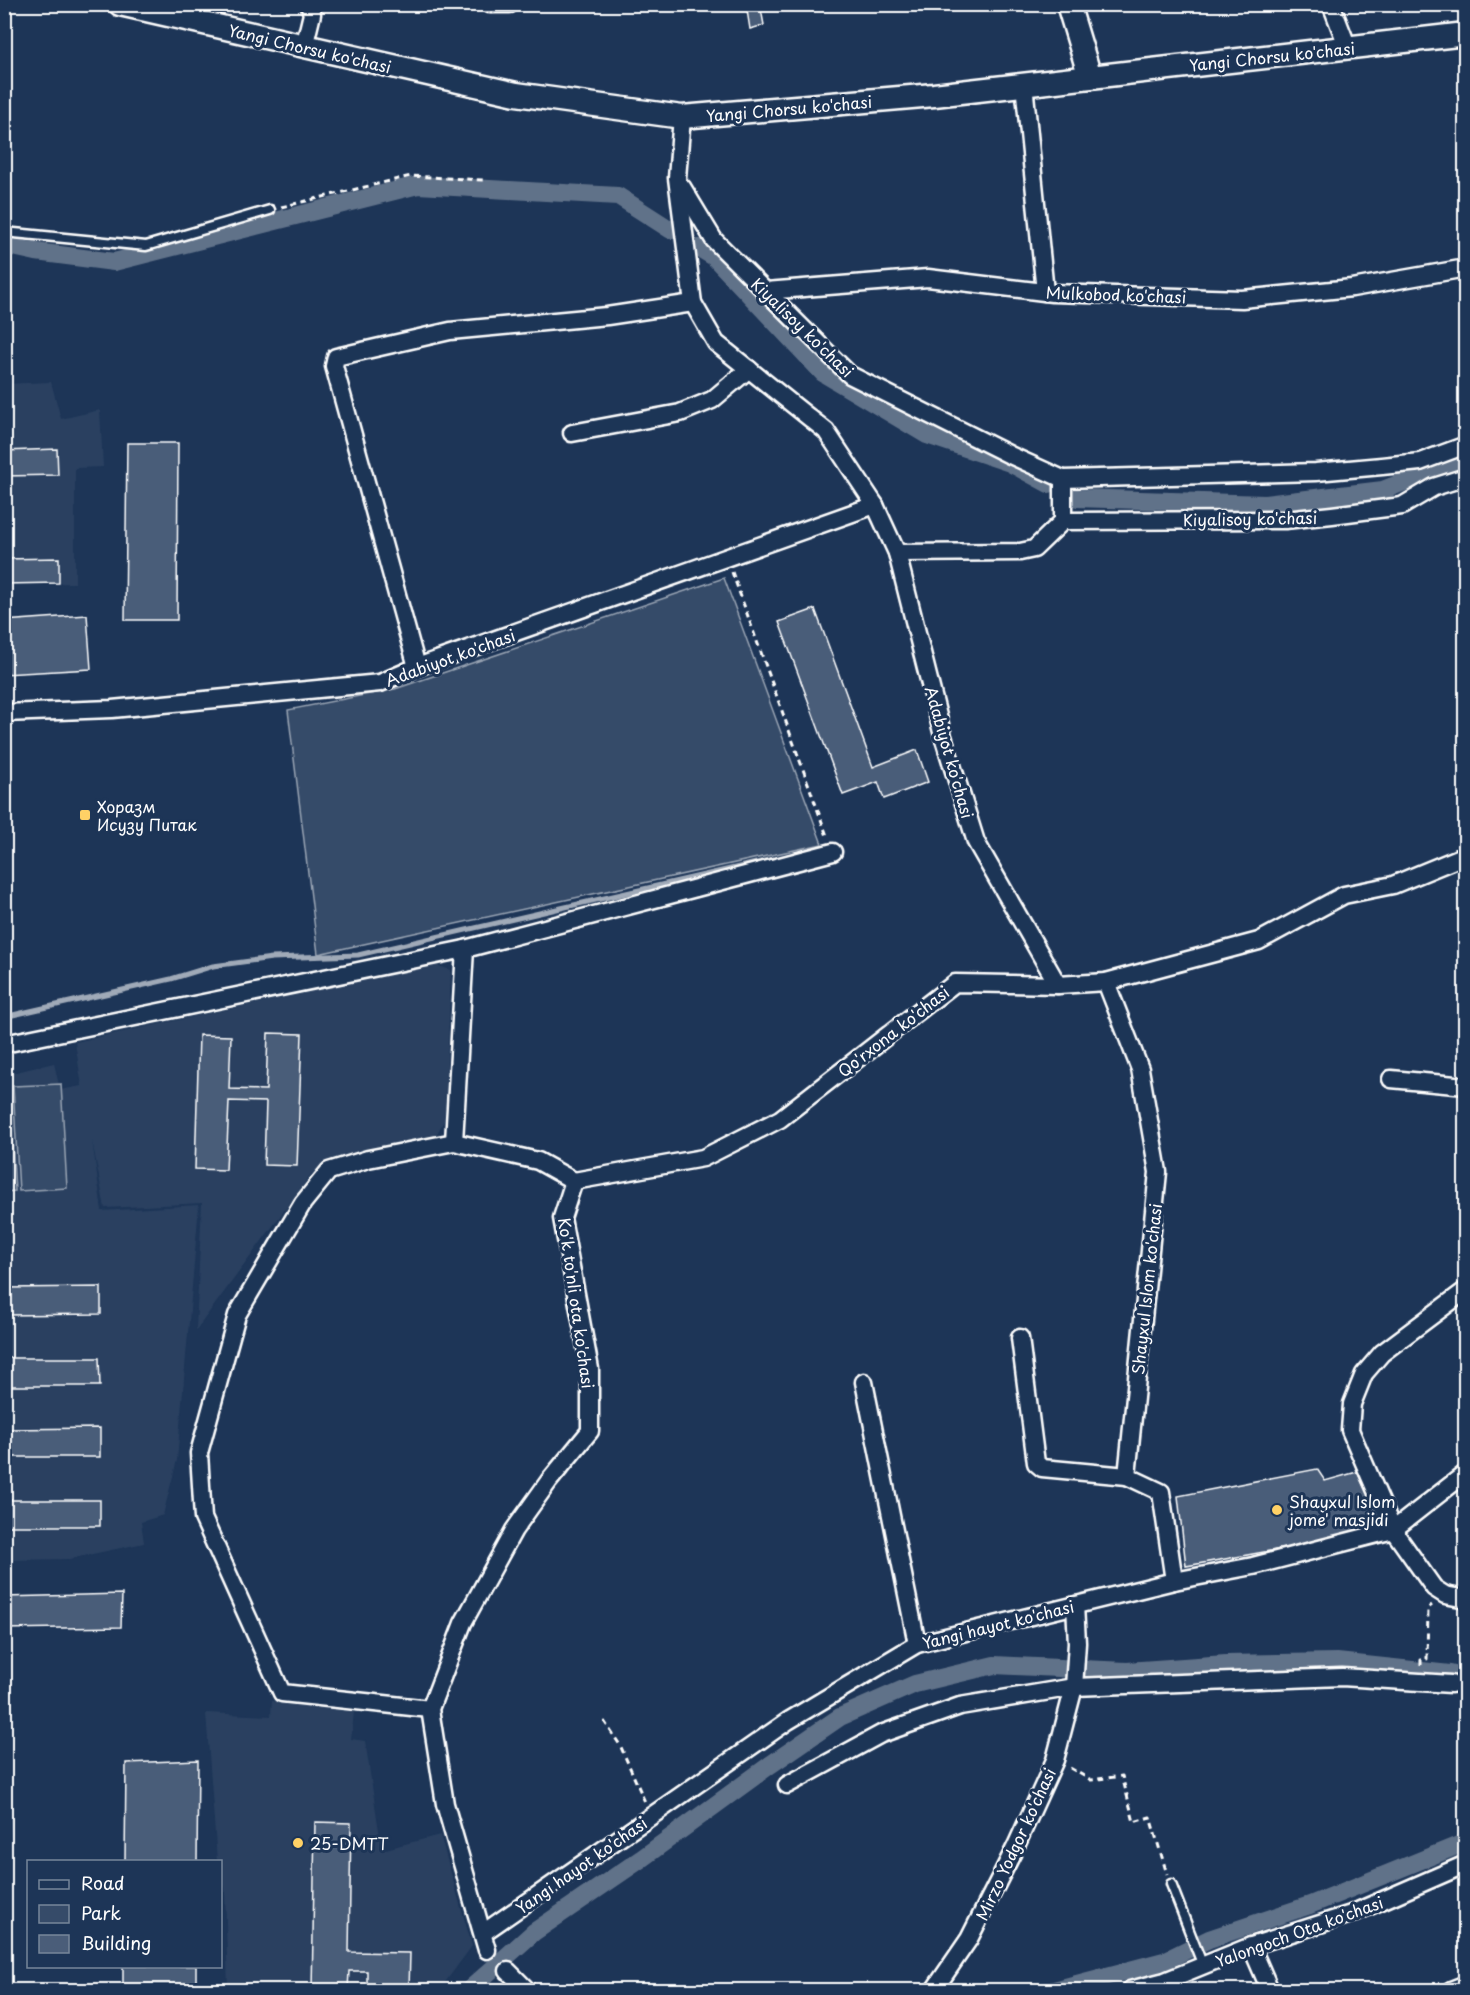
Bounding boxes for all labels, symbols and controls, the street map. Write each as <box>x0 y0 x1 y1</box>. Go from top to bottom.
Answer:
street label: Yangi Chorsu ko'chasi <box>226 18 394 78</box>
street label: Yangi Chorsu ko'chasi <box>1188 35 1356 77</box>
street label: Yangi Chorsu ko'chasi <box>705 89 873 127</box>
street label: Kiyalisoy ko'chasi <box>746 272 860 382</box>
street label: Mulkobod ko'chasi <box>1045 280 1187 308</box>
street label: Kiyalisoy ko'chasi <box>1183 505 1317 531</box>
street label: Adabiyot ko'chasi <box>382 622 518 692</box>
street label: Adabiyot ko'chasi <box>920 683 980 821</box>
place label: Хоразм Исузу Питак <box>97 794 197 836</box>
marker: Хоразм Исузу Питак <box>78 808 92 822</box>
street label: Qo'rxona ko'chasi <box>832 980 954 1082</box>
street label: Shayxul Islom ko'chasi <box>1125 1202 1167 1376</box>
street label: Ko'k to'nli ota ko'chasi <box>553 1216 601 1390</box>
place label: Shayxul Islom jome' masjidi <box>1287 1489 1396 1531</box>
marker: Shayxul Islom jome' masjidi <box>1270 1503 1284 1517</box>
street label: Yangi hayot ko'chasi <box>920 1594 1076 1654</box>
street label: Mirzo Yodgor ko'chasi <box>969 1764 1061 1924</box>
street label: Yangi hayot ko'chasi <box>510 1811 652 1919</box>
place label: 25-DMTT <box>310 1831 388 1855</box>
marker: 25-DMTT <box>291 1836 305 1850</box>
legend <box>27 1860 222 1968</box>
text: Road <box>81 1869 125 1896</box>
street label: Yalongoch Ota ko'chasi <box>1212 1889 1386 1973</box>
text: Park <box>81 1899 121 1926</box>
text: Building <box>81 1929 151 1956</box>

